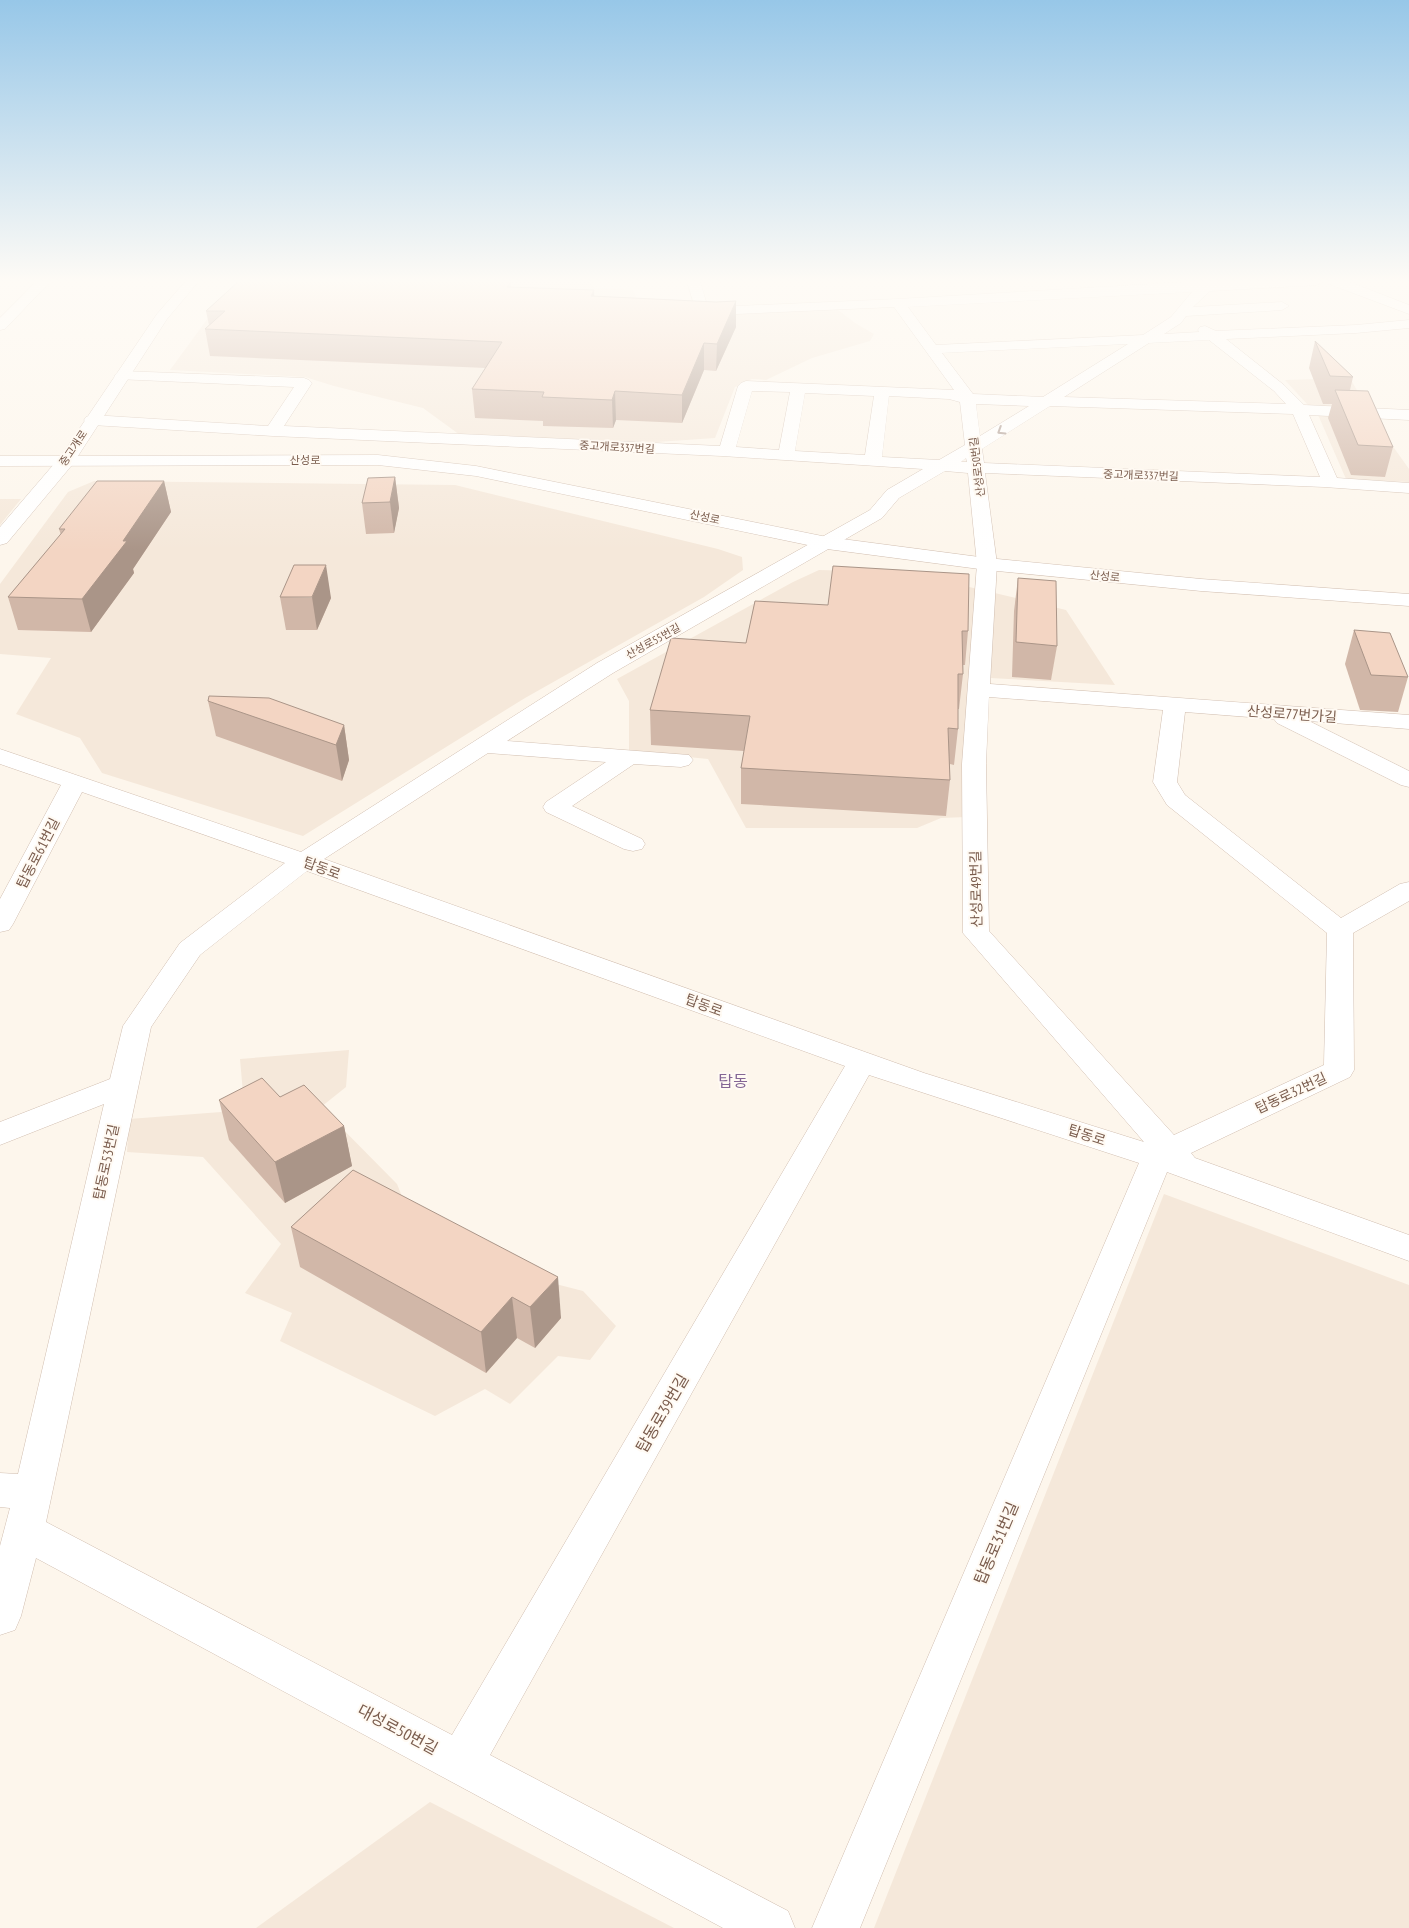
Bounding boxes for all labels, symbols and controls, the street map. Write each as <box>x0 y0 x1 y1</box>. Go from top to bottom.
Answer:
one-way arrow <box>998 424 1007 434</box>
street label: 중고개로 <box>56 427 90 469</box>
street label: 산성로50번길 <box>966 436 988 498</box>
street label: 중고개로337번길 <box>579 438 655 456</box>
street label: 산성로 <box>290 453 320 467</box>
street label: 중고개로337번길 <box>1103 467 1179 483</box>
street label: 산성로 <box>689 507 721 527</box>
street label: 산성로 <box>1089 567 1121 585</box>
street label: 산성로55번길 <box>623 620 683 662</box>
street label: 산성로77번가길 <box>1247 702 1337 726</box>
street label: 탑동로61번길 <box>13 815 63 891</box>
street label: 산성로49번길 <box>966 850 986 928</box>
street label: 탑동로 <box>301 853 343 883</box>
street label: 탑동로 <box>683 990 725 1020</box>
street label: 탑동로32번길 <box>1252 1069 1330 1117</box>
district label: 탑동 <box>718 1071 748 1091</box>
street label: 탑동로 <box>1066 1120 1108 1150</box>
street label: 탑동로53번길 <box>89 1122 123 1202</box>
street label: 탑동로39번길 <box>631 1370 693 1456</box>
street label: 탑동로31번길 <box>970 1499 1022 1587</box>
street label: 대성로50번길 <box>354 1700 442 1758</box>

